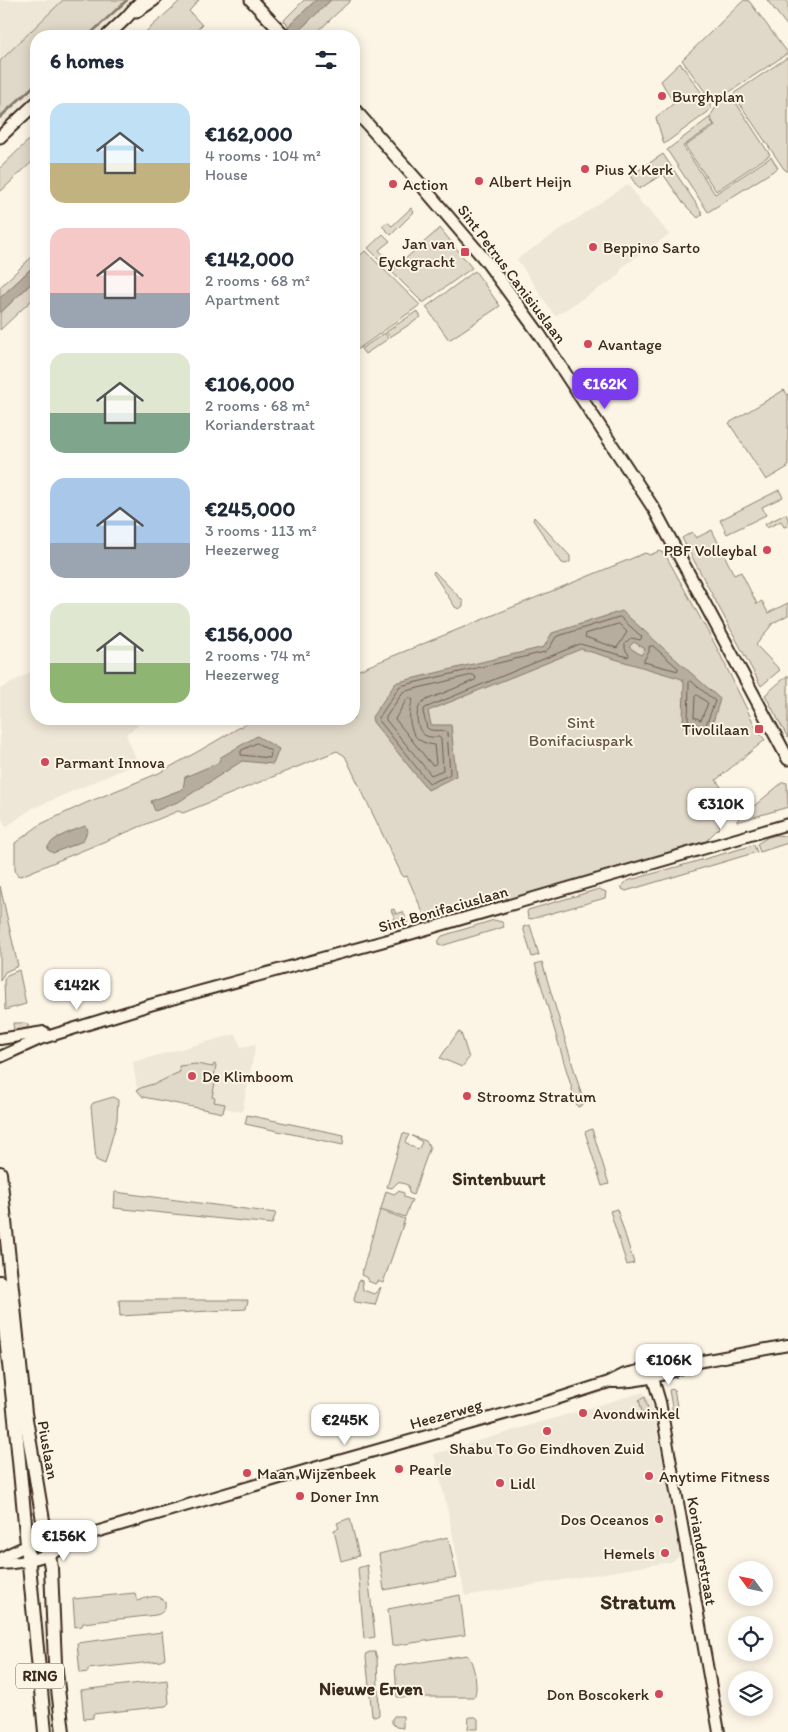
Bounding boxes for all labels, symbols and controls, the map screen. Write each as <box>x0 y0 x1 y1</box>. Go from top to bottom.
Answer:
icon: filters <box>312 46 340 74</box>
text: 6 homes <box>50 48 124 73</box>
place label: Burghplan <box>672 87 744 106</box>
marker: Burghplan <box>656 90 668 102</box>
text: €162,000 <box>205 121 293 146</box>
icon: home <box>90 123 150 183</box>
text: 4 rooms · 104 m² <box>205 146 321 165</box>
place label: Pius X Kerk <box>595 160 674 179</box>
marker: Pius X Kerk <box>579 163 591 175</box>
text: House <box>205 165 248 184</box>
place label: Albert Heijn <box>489 172 571 191</box>
place label: Action <box>403 175 448 194</box>
marker: Albert Heijn <box>473 175 485 187</box>
marker: Action <box>387 178 399 190</box>
street label: Sint Petrus Canisiuslaan <box>454 201 570 347</box>
place label: Jan van Eyckgracht <box>378 234 455 271</box>
place label: Beppino Sarto <box>603 238 700 257</box>
marker: Beppino Sarto <box>587 241 599 253</box>
text: €142,000 <box>205 246 294 271</box>
marker: Jan van Eyckgracht <box>459 246 471 258</box>
icon: home <box>90 248 150 308</box>
text: 2 rooms · 68 m² <box>205 271 310 290</box>
text: Apartment <box>205 290 280 309</box>
place label: Avantage <box>598 335 662 354</box>
marker: Avantage <box>582 338 594 350</box>
pin: €162K <box>570 368 640 410</box>
text: €106,000 <box>205 371 295 396</box>
icon: home <box>90 373 150 433</box>
text: €162K <box>583 374 627 393</box>
text: 2 rooms · 68 m² <box>205 396 310 415</box>
text: Korianderstraat <box>205 415 315 434</box>
text: €245,000 <box>205 496 295 521</box>
icon: home <box>90 498 150 558</box>
text: 3 rooms · 113 m² <box>205 521 317 540</box>
text: Heezerweg <box>205 540 279 559</box>
place label: PBF Volleybal <box>664 541 757 560</box>
marker: PBF Volleybal <box>761 544 773 556</box>
text: €156,000 <box>205 621 293 646</box>
icon: home <box>90 623 150 683</box>
text: 2 rooms · 74 m² <box>205 646 310 665</box>
text: Heezerweg <box>205 665 279 684</box>
park label: Sint Bonifaciuspark <box>529 713 634 750</box>
place label: Tivolilaan <box>682 720 749 739</box>
marker: Tivolilaan <box>753 723 765 735</box>
place label: Parmant Innova <box>55 753 165 772</box>
marker: Parmant Innova <box>39 756 51 768</box>
pin: €310K <box>686 788 756 830</box>
text: €310K <box>698 794 744 813</box>
street label: Sint Bonifaciuslaan <box>376 881 510 937</box>
pin: €142K <box>42 968 112 1011</box>
text: €142K <box>55 975 99 994</box>
place label: De Klimboom <box>202 1067 294 1086</box>
marker: De Klimboom <box>186 1070 198 1082</box>
place label: Stroomz Stratum <box>477 1087 596 1106</box>
marker: Stroomz Stratum <box>461 1090 473 1102</box>
district label: Sintenbuurt <box>452 1168 546 1190</box>
pin: €106K <box>634 1344 704 1386</box>
text: €106K <box>646 1350 692 1369</box>
street label: Heezerweg <box>408 1394 485 1433</box>
pin: €245K <box>310 1404 380 1446</box>
place label: Avondwinkel <box>593 1404 680 1423</box>
marker: Avondwinkel <box>577 1407 589 1419</box>
text: €245K <box>322 1410 368 1429</box>
street label: Piuslaan <box>33 1419 63 1481</box>
marker: Shabu To Go Eindhoven Zuid <box>541 1425 553 1437</box>
place label: Shabu To Go Eindhoven Zuid <box>449 1439 645 1458</box>
place label: Pearle <box>409 1460 452 1479</box>
marker: Pearle <box>393 1463 405 1475</box>
place label: Maan Wijzenbeek <box>257 1464 377 1483</box>
marker: Maan Wijzenbeek <box>241 1467 253 1479</box>
place label: Anytime Fitness <box>659 1467 770 1486</box>
marker: Anytime Fitness <box>643 1470 655 1482</box>
place label: Lidl <box>510 1474 536 1493</box>
marker: Lidl <box>494 1477 506 1489</box>
place label: Doner Inn <box>310 1487 379 1506</box>
marker: Doner Inn <box>294 1490 306 1502</box>
street label: Korianderstraat <box>683 1495 721 1607</box>
place label: Dos Oceanos <box>560 1510 649 1529</box>
marker: Dos Oceanos <box>653 1513 665 1525</box>
pin: €156K <box>29 1520 99 1562</box>
text: €156K <box>42 1526 86 1545</box>
place label: Hemels <box>604 1544 655 1563</box>
marker: Hemels <box>659 1547 671 1559</box>
north arrow <box>728 1561 772 1606</box>
map controls <box>728 1561 773 1716</box>
district label: Stratum <box>600 1589 676 1614</box>
button: locate <box>728 1616 773 1661</box>
road number: RING <box>16 1664 64 1688</box>
button: layers <box>728 1671 773 1716</box>
district label: Nieuwe Erven <box>319 1678 424 1700</box>
place label: Don Boscokerk <box>547 1685 650 1704</box>
marker: Don Boscokerk <box>653 1688 665 1700</box>

